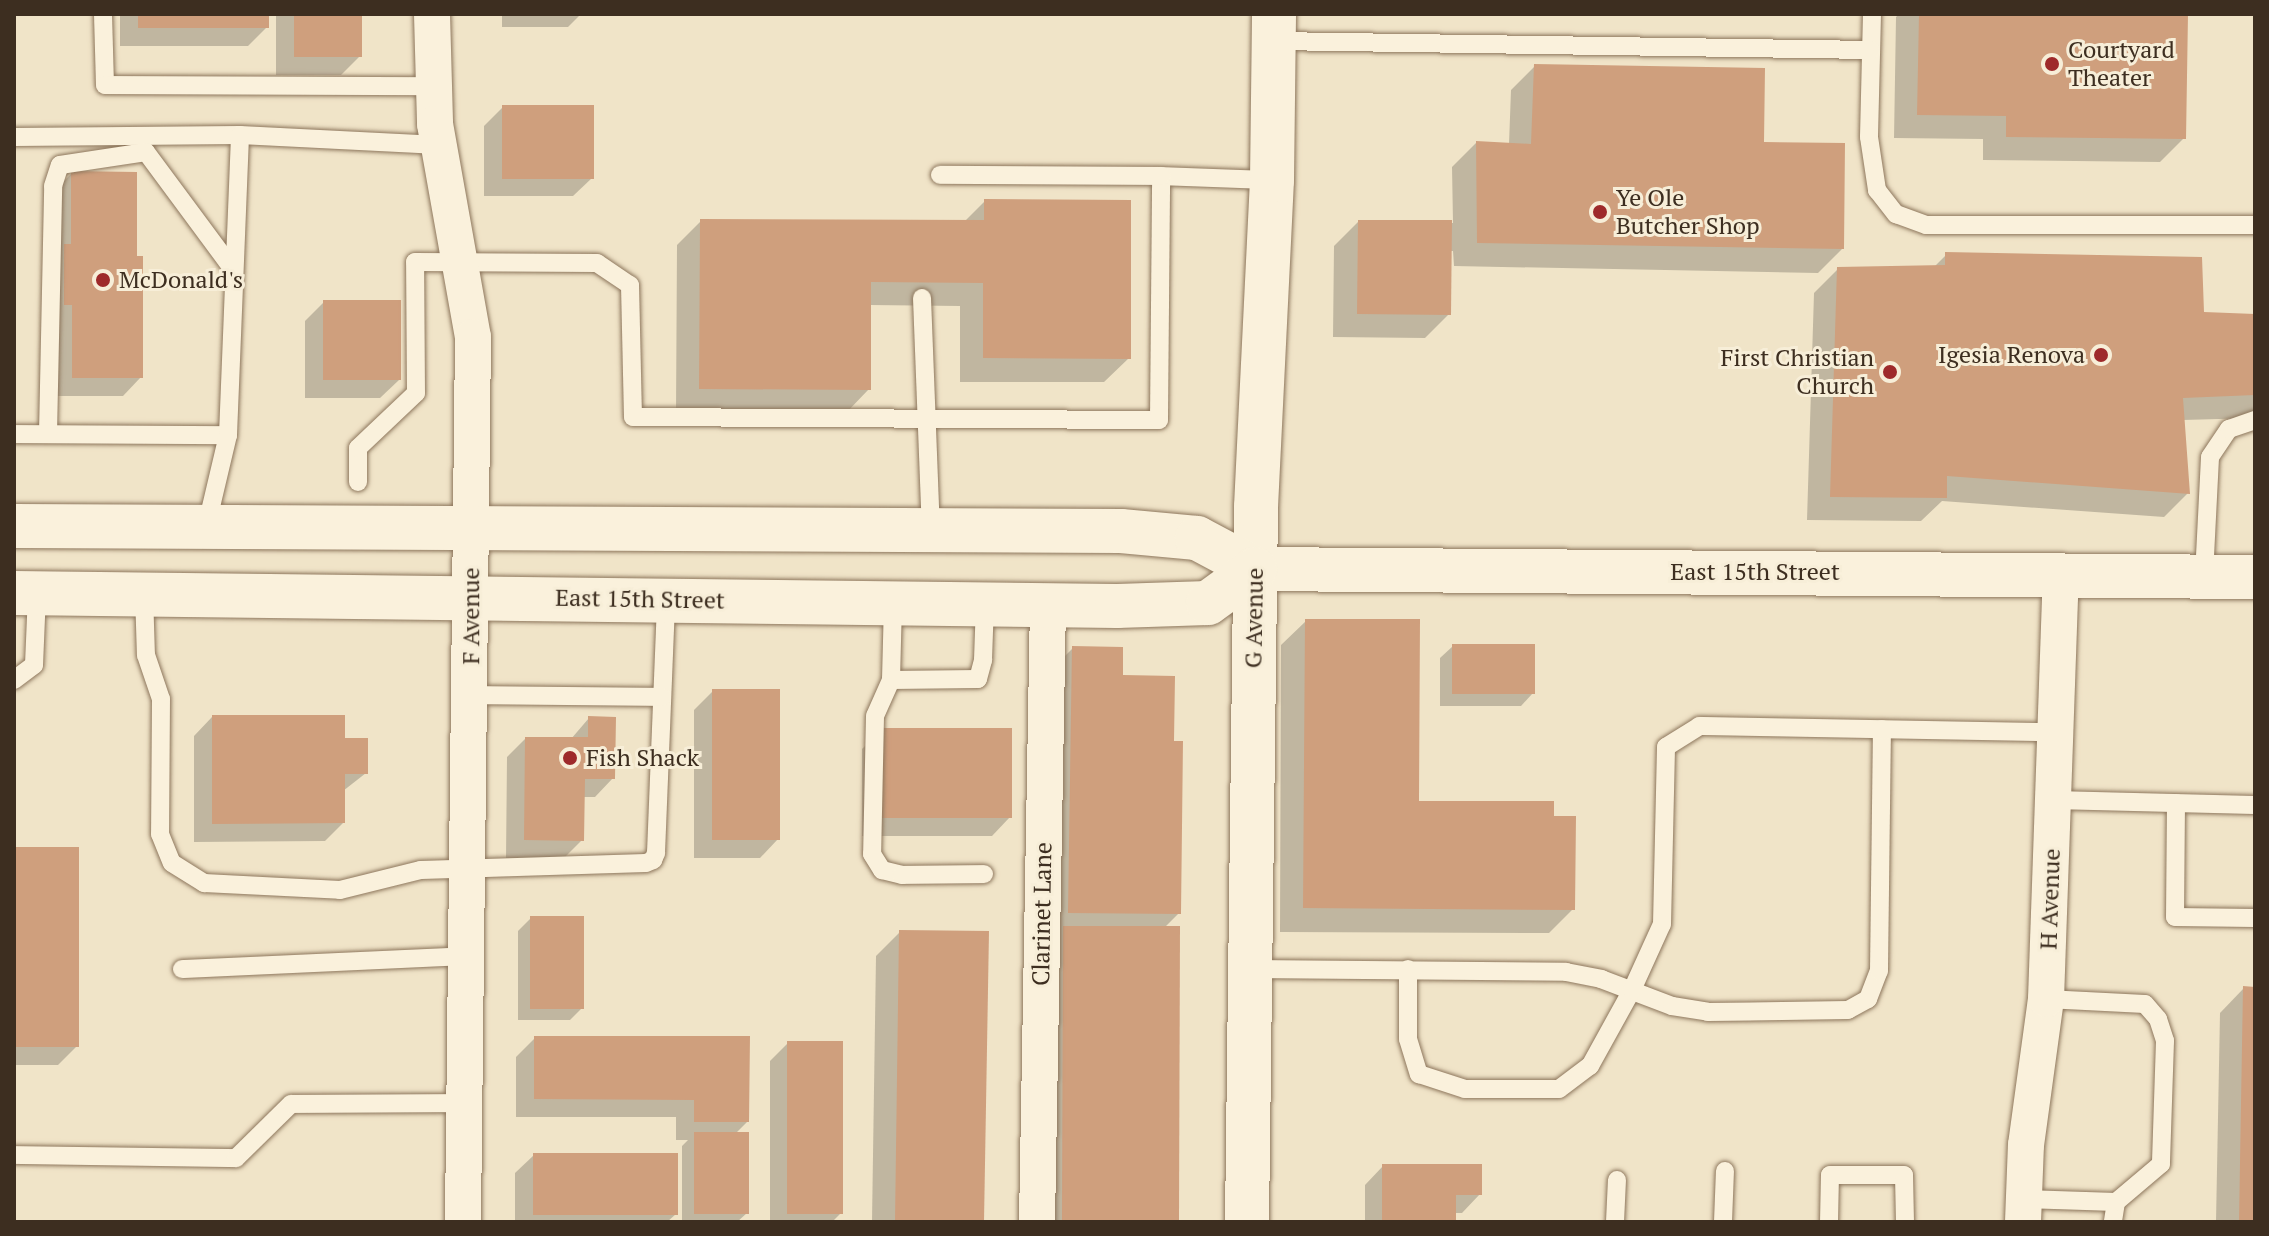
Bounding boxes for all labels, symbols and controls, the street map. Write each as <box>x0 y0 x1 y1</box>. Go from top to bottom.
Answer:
place label: Courtyard Theater <box>2068 36 2175 92</box>
marker: Courtyard Theater <box>2043 55 2061 73</box>
place label: Ye Ole Butcher Shop <box>1616 184 1760 240</box>
marker: Ye Ole Butcher Shop <box>1591 203 1609 221</box>
place label: McDonald's <box>119 266 243 294</box>
marker: McDonald's <box>94 271 112 289</box>
place label: Igesia Renova <box>1938 341 2085 369</box>
place label: First Christian Church <box>1720 344 1874 400</box>
marker: Igesia Renova <box>2092 346 2110 364</box>
marker: First Christian Church <box>1881 363 1899 381</box>
street label: East 15th Street <box>1670 558 1840 586</box>
street label: F Avenue <box>457 567 485 665</box>
street label: G Avenue <box>1239 567 1269 669</box>
street label: East 15th Street <box>555 583 725 615</box>
place label: Fish Shack <box>586 744 699 772</box>
marker: Fish Shack <box>561 749 579 767</box>
street label: Clarinet Lane <box>1026 842 1058 986</box>
street label: H Avenue <box>2034 848 2066 950</box>

